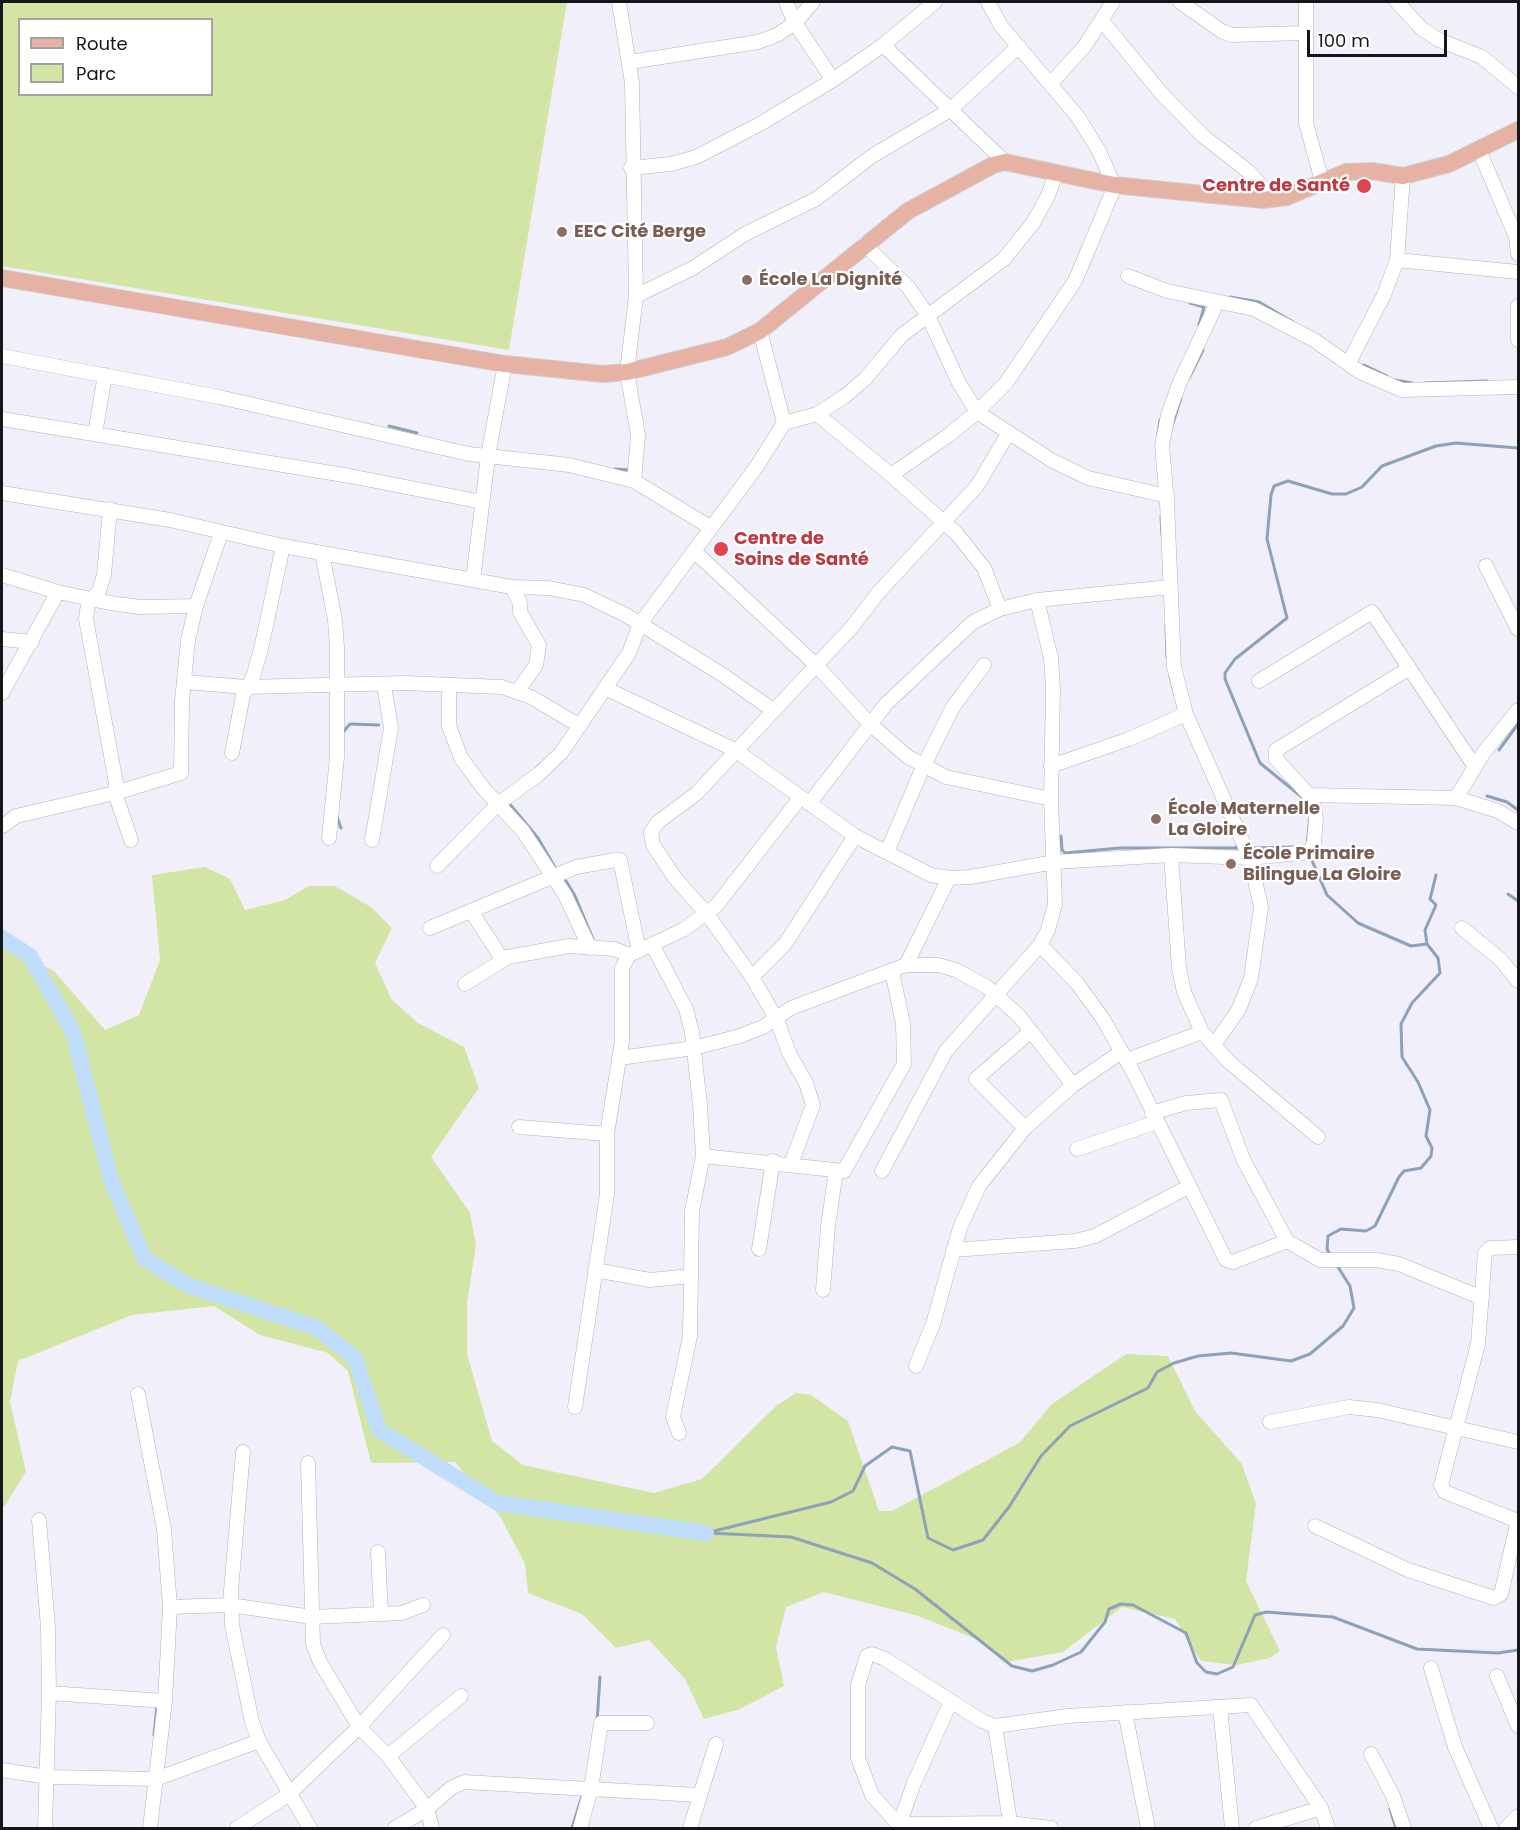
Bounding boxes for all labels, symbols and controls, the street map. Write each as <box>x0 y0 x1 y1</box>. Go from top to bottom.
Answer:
legend <box>18 18 213 96</box>
scale bar <box>1310 18 1450 56</box>
text: 100 m <box>1318 28 1370 53</box>
text: Route <box>76 31 128 56</box>
text: Parc <box>76 61 116 86</box>
place label: Centre de Santé <box>1202 175 1350 197</box>
marker: Centre de Santé <box>1355 177 1373 195</box>
place label: EEC Cité Berge <box>574 221 706 243</box>
marker: EEC Cité Berge <box>555 225 569 239</box>
place label: École La Dignité <box>759 269 902 291</box>
marker: École La Dignité <box>740 273 754 287</box>
place label: Centre de Soins de Santé <box>734 528 869 570</box>
marker: Centre de Soins de Santé <box>712 540 730 558</box>
place label: École Maternelle La Gloire <box>1168 798 1320 840</box>
marker: École Maternelle La Gloire <box>1149 812 1163 826</box>
place label: École Primaire Bilingue La Gloire <box>1243 843 1401 886</box>
marker: École Primaire Bilingue La Gloire <box>1224 857 1238 871</box>

